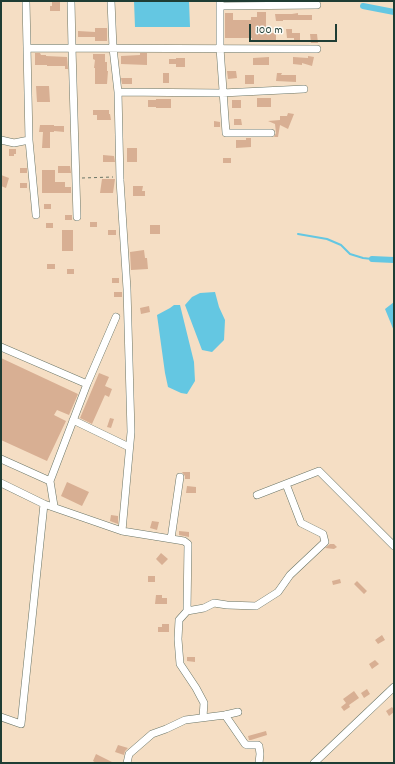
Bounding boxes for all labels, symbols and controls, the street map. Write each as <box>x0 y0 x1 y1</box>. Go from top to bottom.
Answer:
scale bar <box>251 16 339 42</box>
text: 100 m <box>256 22 283 39</box>

